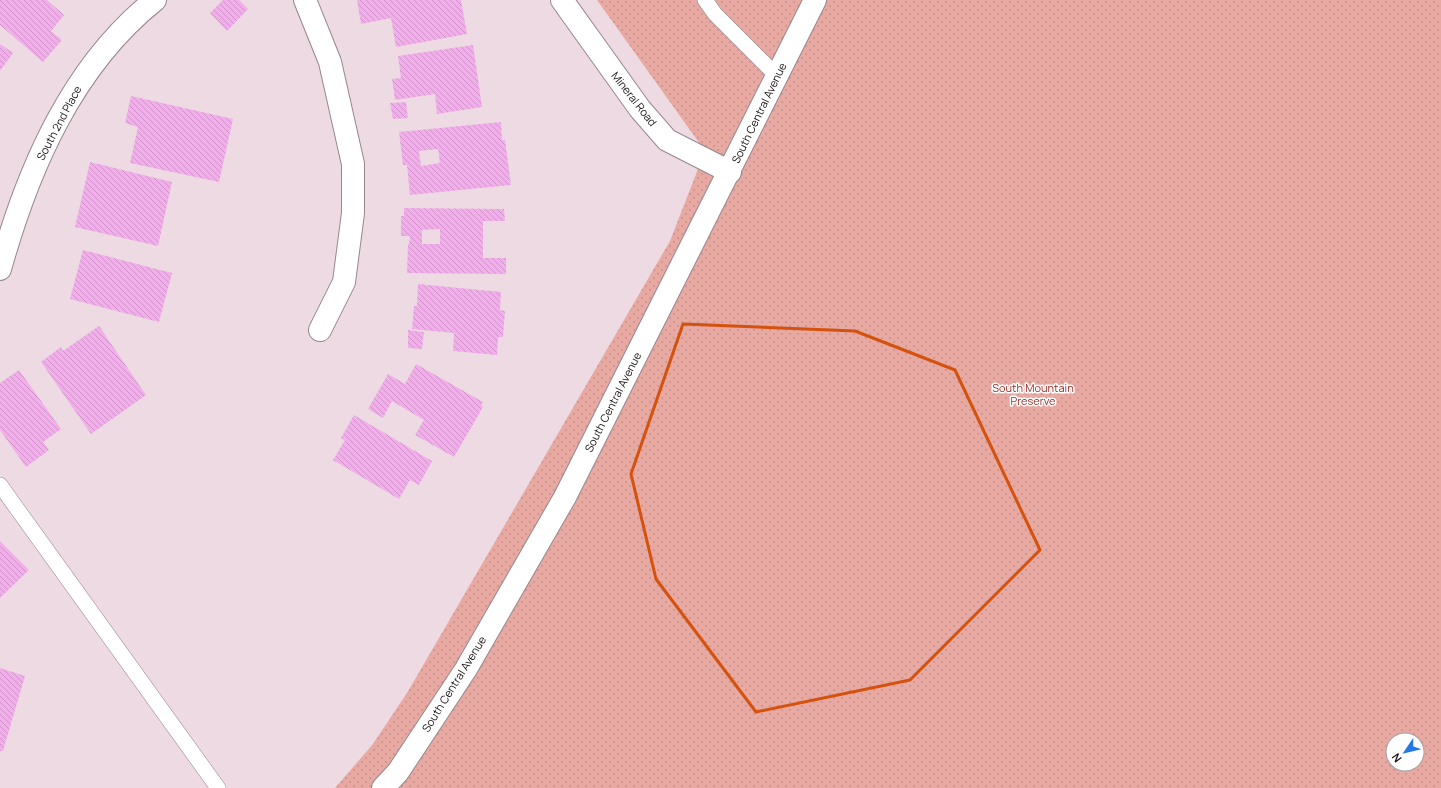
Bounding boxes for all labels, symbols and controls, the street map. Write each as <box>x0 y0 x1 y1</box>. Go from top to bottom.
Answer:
street label: South Central Avenue <box>728 59 790 166</box>
street label: Mineral Road <box>608 68 660 129</box>
street label: South 2nd Place <box>33 82 85 163</box>
street label: South Central Avenue <box>581 349 645 454</box>
park label: South Mountain Preserve <box>992 380 1074 408</box>
street label: South Central Avenue <box>418 633 489 734</box>
north arrow <box>1385 732 1425 772</box>
text: N <box>1388 750 1405 766</box>

